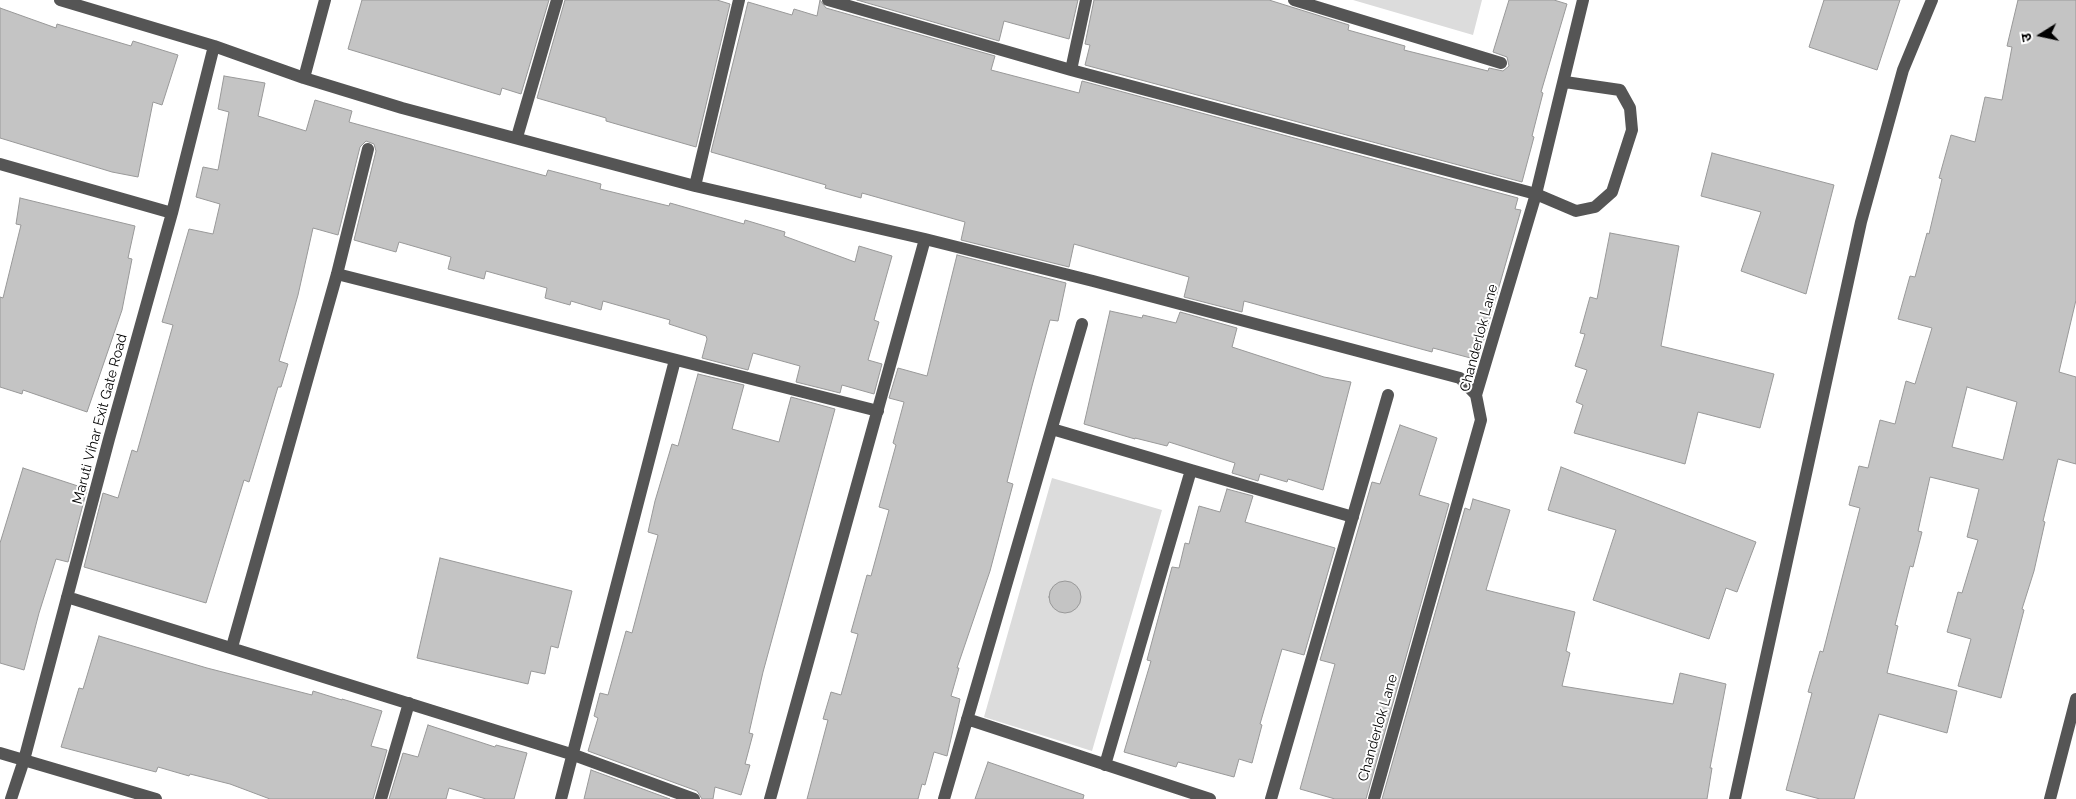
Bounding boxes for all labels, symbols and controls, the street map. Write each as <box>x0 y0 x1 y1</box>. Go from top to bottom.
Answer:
north arrow <box>2016 10 2066 60</box>
text: उ <box>2018 32 2035 43</box>
street label: Chanderlok Lane <box>1457 282 1501 394</box>
street label: Maruti Vihar Exit Gate Road <box>69 332 131 506</box>
street label: Chanderlok Lane <box>1355 672 1401 784</box>

